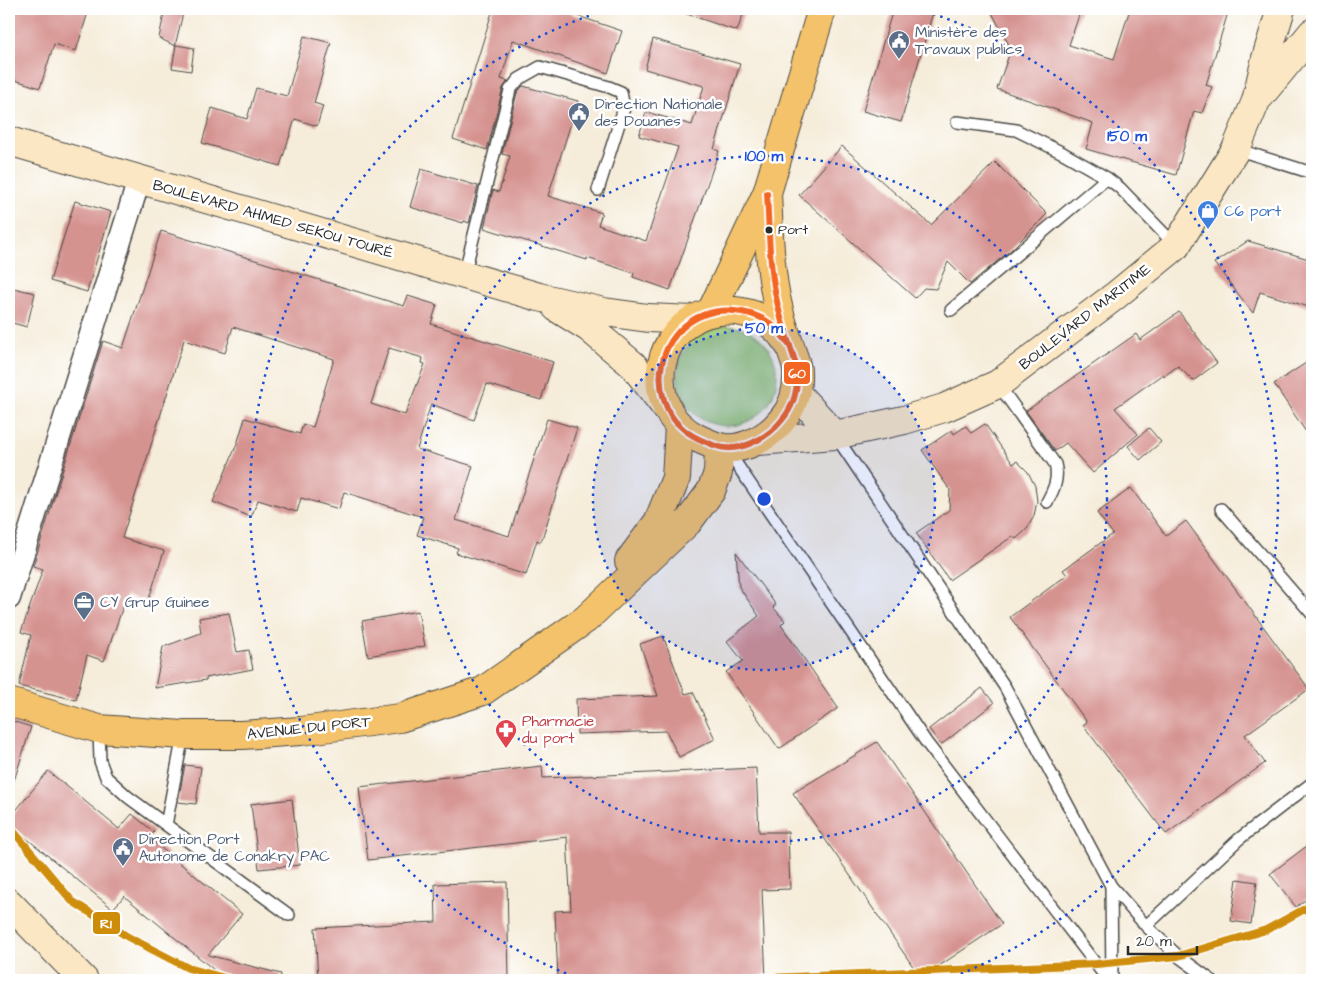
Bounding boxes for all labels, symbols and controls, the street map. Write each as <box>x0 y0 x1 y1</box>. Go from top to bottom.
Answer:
place label: Ministère des Travaux publics <box>915 22 1023 60</box>
public building icon: Ministère des Travaux publics <box>887 29 911 60</box>
place label: Direction Nationale des Douanes <box>595 94 723 132</box>
public building icon: Direction Nationale des Douanes <box>567 101 591 132</box>
text: 150 m <box>1107 126 1147 147</box>
text: 100 m <box>745 146 784 167</box>
street label: BOULEVARD AHMED SEKOU TOURÉ <box>150 175 396 263</box>
shop icon: C6 port <box>1196 199 1220 230</box>
place label: C6 port <box>1224 201 1281 222</box>
place label: Port <box>778 220 809 240</box>
marker: Port <box>764 225 774 235</box>
street label: BOULEVARD MARITIME <box>1015 259 1155 375</box>
text: 50 m <box>745 318 783 339</box>
line badge: 60 <box>783 361 811 385</box>
text: 60 <box>788 364 806 384</box>
centre of rings <box>755 490 773 508</box>
office icon: CY Grup Guinee <box>72 590 96 621</box>
place label: CY Grup Guinee <box>100 592 209 613</box>
street label: AVENUE DU PORT <box>246 711 373 745</box>
place label: Pharmacie du port <box>522 711 594 749</box>
pharmacy icon: Pharmacie du port <box>494 718 518 749</box>
place label: Direction Port Autonome de Conakry PAC <box>139 829 330 868</box>
public building icon: Direction Port Autonome de Conakry PAC <box>111 836 135 867</box>
line badge: R1 <box>92 911 121 935</box>
text: R1 <box>100 914 112 934</box>
scale bar <box>1128 924 1197 956</box>
text: 20 m <box>1136 931 1172 952</box>

